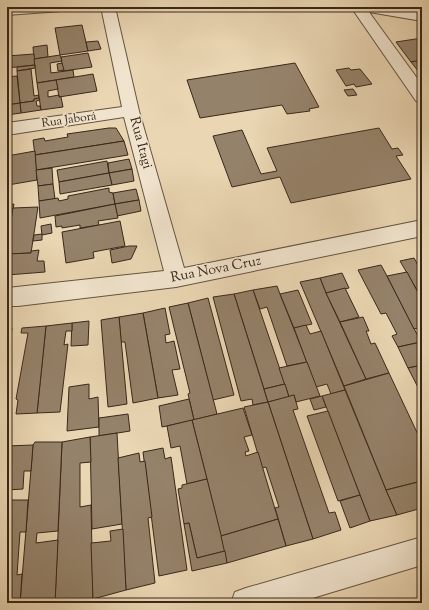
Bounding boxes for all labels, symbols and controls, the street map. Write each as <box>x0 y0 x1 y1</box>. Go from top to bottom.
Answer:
street label: Rua Jaborá <box>40 107 98 133</box>
street label: Rua Itagi <box>123 115 157 171</box>
street label: Rua Nova Cruz <box>169 251 263 289</box>

